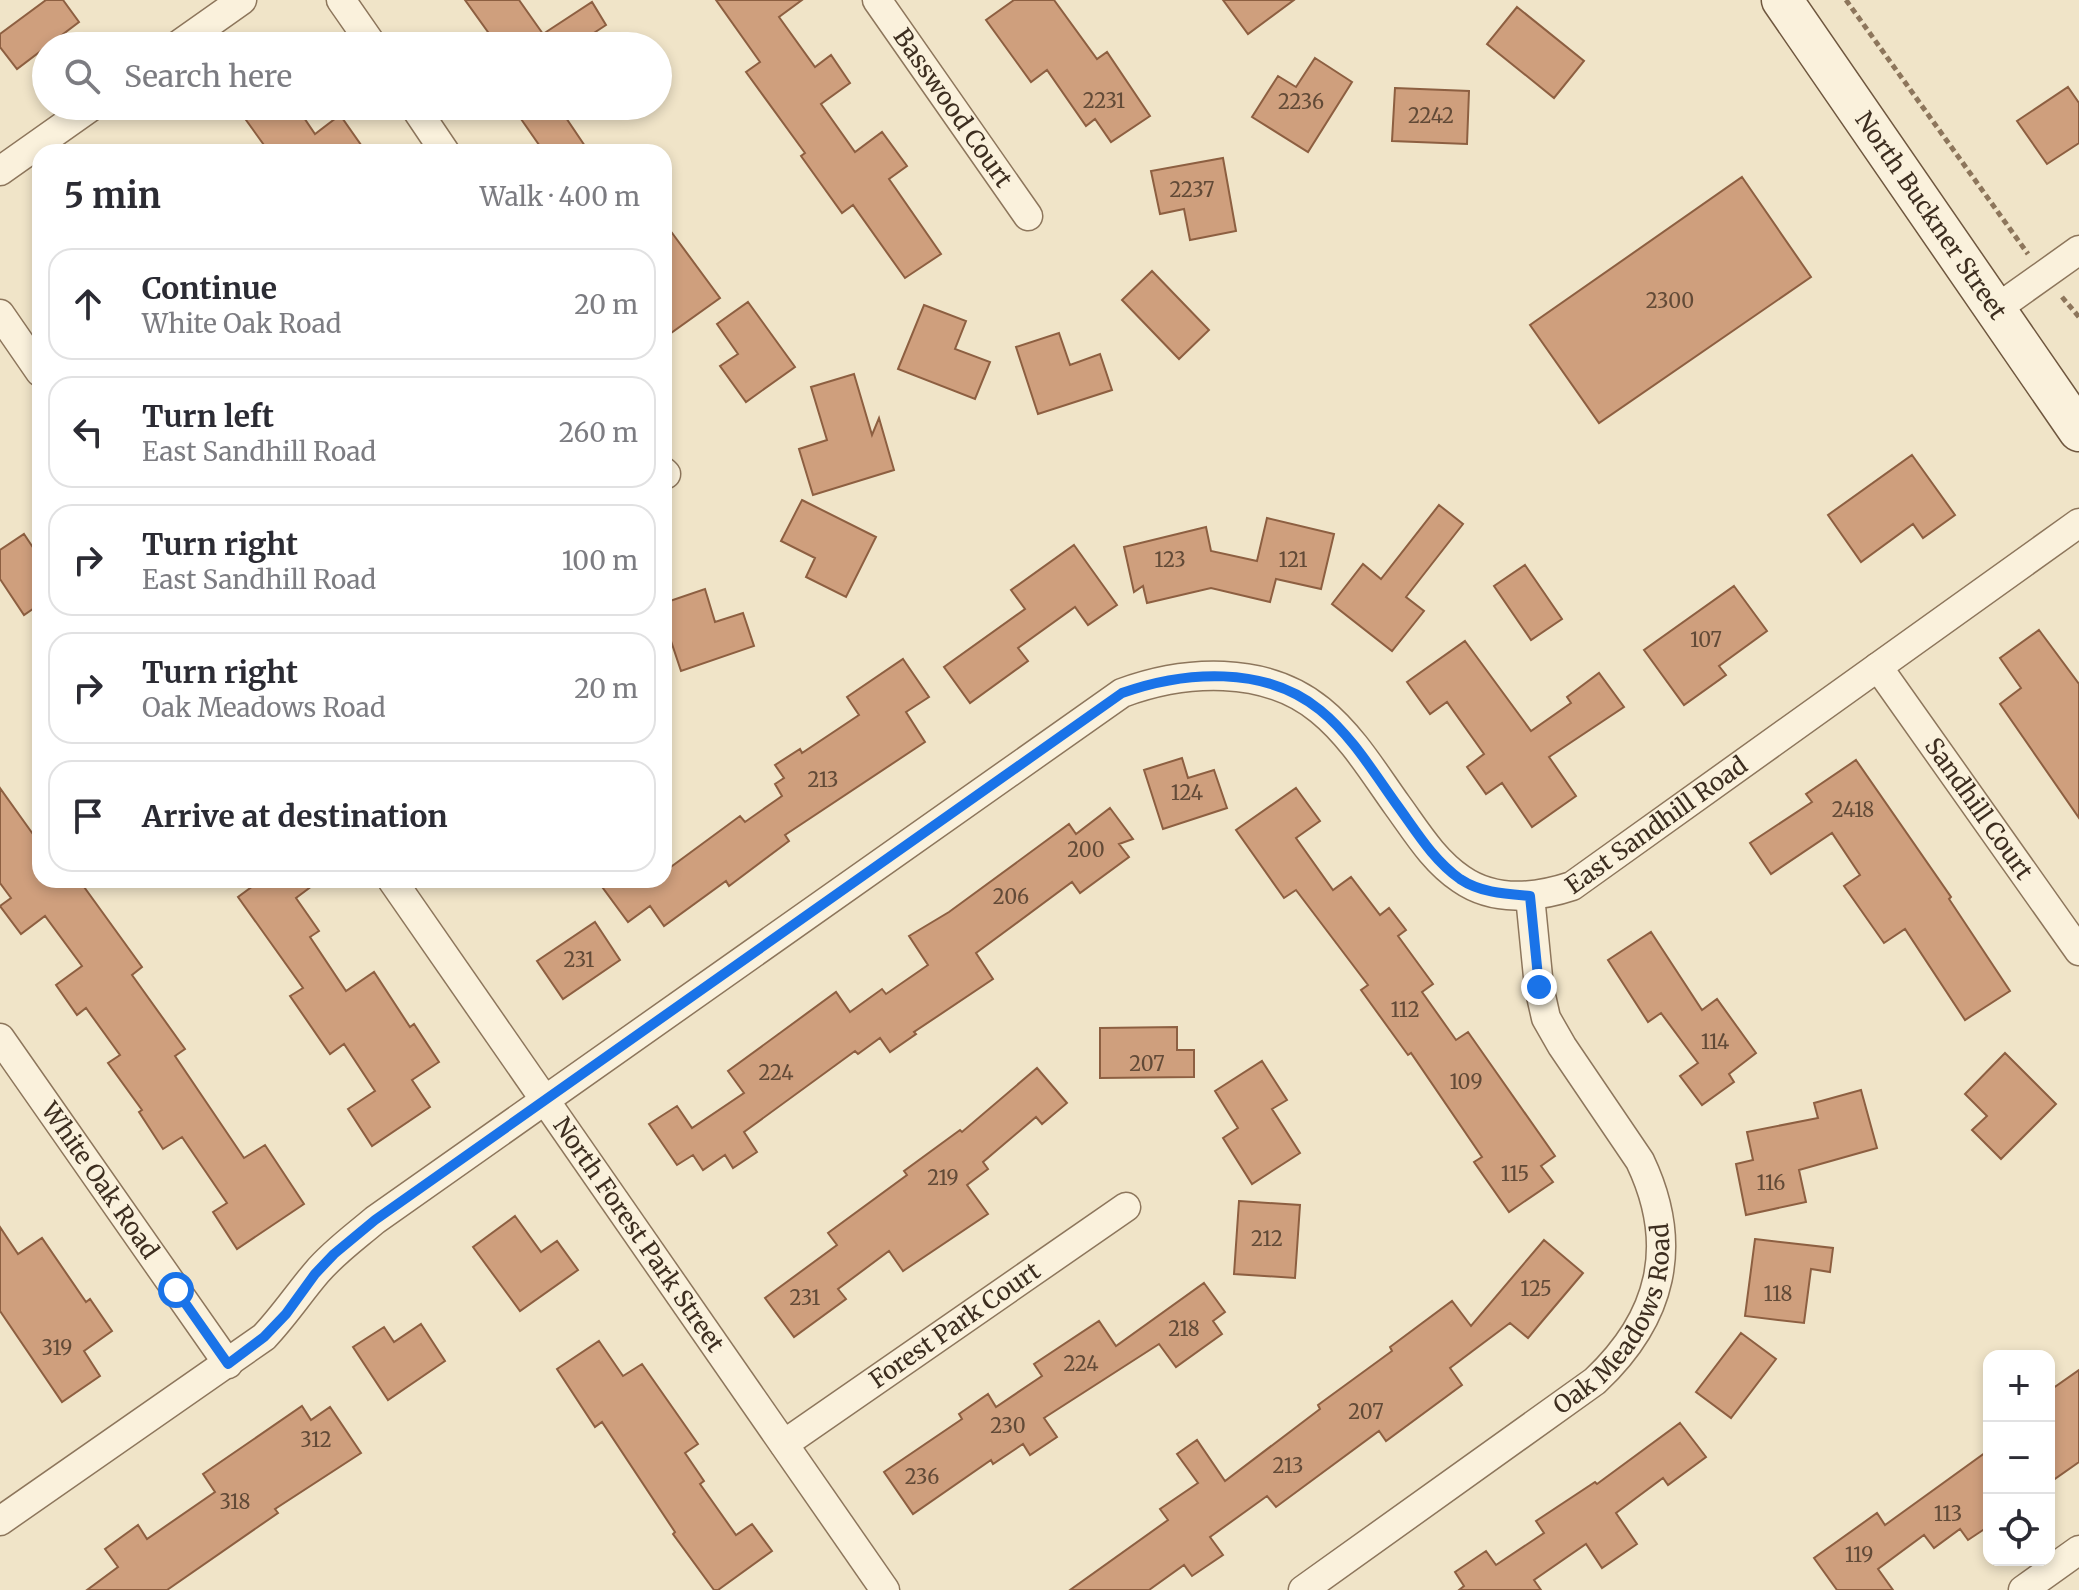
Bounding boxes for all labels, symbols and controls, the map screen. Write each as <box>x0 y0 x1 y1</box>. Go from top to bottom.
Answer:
street label: Basswood Court <box>887 22 1020 194</box>
search box <box>32 32 672 120</box>
icon: search <box>60 54 104 98</box>
text: Search here <box>124 57 292 95</box>
house number: 2231 <box>1083 88 1125 113</box>
house number: 2236 <box>1278 89 1324 114</box>
house number: 2242 <box>1408 103 1454 128</box>
street label: North Buckner Street <box>1849 105 2014 326</box>
text: 5 min <box>64 175 161 217</box>
house number: 2237 <box>1170 177 1214 202</box>
text: Walk · 400 m <box>480 180 640 213</box>
text: Continue <box>142 269 277 307</box>
icon: ahead <box>66 282 110 326</box>
text: 20 m <box>574 288 638 321</box>
house number: 2300 <box>1646 288 1694 313</box>
text: White Oak Road <box>142 307 342 340</box>
text: Turn left <box>142 397 274 435</box>
icon: left <box>66 410 110 454</box>
text: 260 m <box>559 416 638 449</box>
text: East Sandhill Road <box>142 435 376 468</box>
text: Turn right <box>142 525 298 563</box>
icon: right <box>66 538 110 582</box>
text: 100 m <box>562 544 638 577</box>
house number: 123 <box>1154 547 1186 572</box>
house number: 121 <box>1278 547 1308 572</box>
text: East Sandhill Road <box>142 563 376 596</box>
house number: 107 <box>1690 627 1722 652</box>
text: Turn right <box>142 653 298 691</box>
icon: right <box>66 666 110 710</box>
text: 20 m <box>574 672 638 705</box>
text: Oak Meadows Road <box>142 691 386 724</box>
street label: Sandhill Court <box>1918 732 2040 886</box>
street label: East Sandhill Road <box>1559 749 1753 901</box>
house number: 213 <box>807 767 839 792</box>
house number: 124 <box>1171 780 1203 805</box>
icon: arrive <box>66 794 110 838</box>
text: Arrive at destination <box>142 797 448 835</box>
house number: 2418 <box>1832 797 1874 822</box>
house number: 200 <box>1067 837 1105 862</box>
house number: 206 <box>993 884 1029 909</box>
house number: 231 <box>564 947 594 972</box>
route end <box>1521 969 1557 1005</box>
house number: 112 <box>1390 997 1420 1022</box>
house number: 114 <box>1701 1029 1729 1054</box>
house number: 207 <box>1129 1051 1165 1076</box>
house number: 224 <box>758 1060 794 1085</box>
house number: 109 <box>1449 1069 1483 1094</box>
street label: White Oak Road <box>34 1095 166 1265</box>
street label: North Forest Park Street <box>546 1111 732 1359</box>
house number: 115 <box>1501 1161 1529 1186</box>
house number: 219 <box>927 1165 959 1190</box>
house number: 116 <box>1757 1170 1785 1195</box>
street label: Oak Meadows Road <box>1547 1222 1676 1421</box>
house number: 212 <box>1251 1226 1283 1251</box>
street label: Forest Park Court <box>863 1255 1047 1395</box>
route start <box>158 1272 194 1308</box>
house number: 125 <box>1520 1276 1552 1301</box>
house number: 118 <box>1764 1281 1792 1306</box>
house number: 231 <box>790 1285 820 1310</box>
house number: 218 <box>1168 1316 1200 1341</box>
house number: 319 <box>42 1335 72 1360</box>
map controls <box>1983 1350 2055 1566</box>
button: + <box>1983 1350 2055 1422</box>
house number: 224 <box>1063 1351 1099 1376</box>
house number: 207 <box>1348 1399 1384 1424</box>
house number: 230 <box>990 1413 1026 1438</box>
button: − <box>1983 1422 2055 1494</box>
house number: 312 <box>300 1427 332 1452</box>
house number: 213 <box>1272 1453 1304 1478</box>
house number: 236 <box>905 1464 939 1489</box>
house number: 318 <box>220 1489 250 1514</box>
button: locate <box>1983 1494 2055 1566</box>
house number: 113 <box>1934 1501 1962 1526</box>
house number: 119 <box>1845 1542 1873 1567</box>

